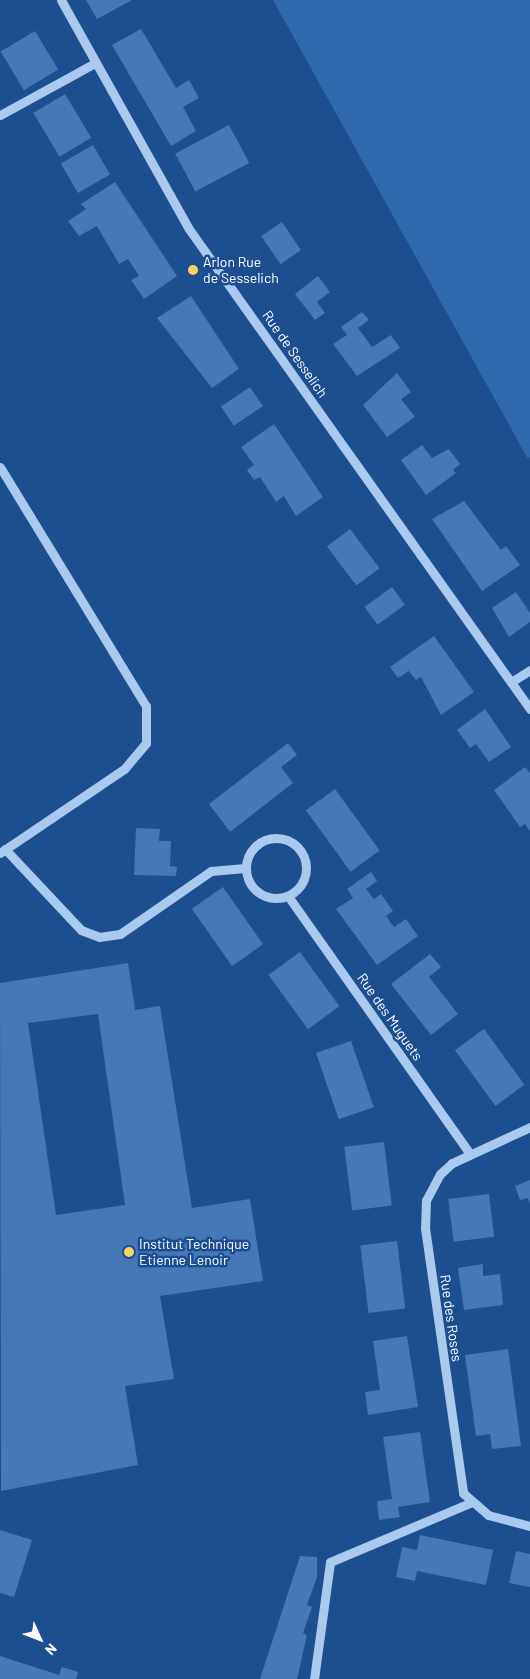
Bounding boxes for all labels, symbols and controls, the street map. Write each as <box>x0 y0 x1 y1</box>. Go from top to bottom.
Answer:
place label: Arlon Rue de Sesselich <box>203 254 279 286</box>
marker: Arlon Rue de Sesselich <box>187 264 199 276</box>
street label: Rue de Sesselich <box>259 307 331 401</box>
street label: Rue des Muguets <box>354 970 426 1064</box>
place label: Institut Technique Etienne Lenoir <box>139 1236 249 1268</box>
marker: Institut Technique Etienne Lenoir <box>123 1246 135 1258</box>
street label: Rue des Roses <box>437 1273 465 1363</box>
north arrow <box>15 1614 65 1664</box>
text: N <box>42 1640 61 1659</box>

